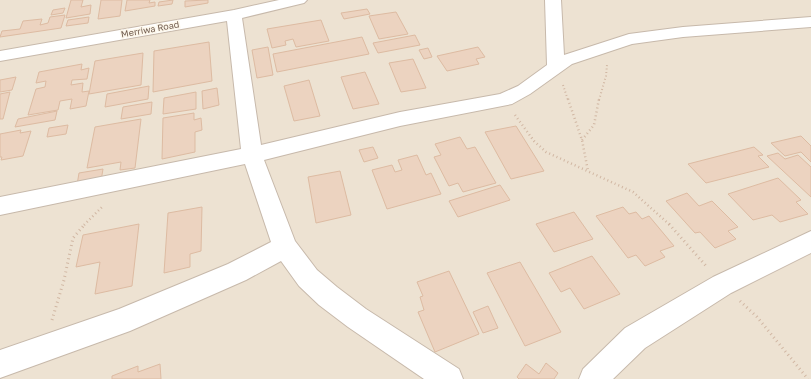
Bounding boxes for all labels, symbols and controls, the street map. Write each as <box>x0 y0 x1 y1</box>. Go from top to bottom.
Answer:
street label: Merriwa Road <box>120 18 180 40</box>

